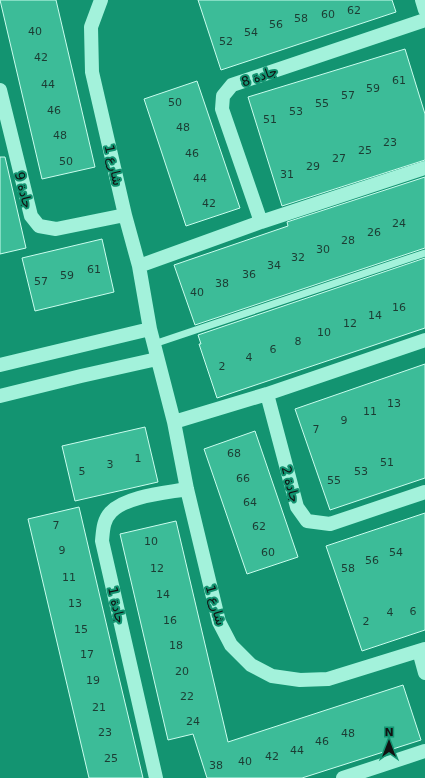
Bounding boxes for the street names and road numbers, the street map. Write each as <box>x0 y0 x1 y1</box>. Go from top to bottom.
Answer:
street label: جادة 8 <box>239 63 279 90</box>
street label: شارع 1 <box>101 143 125 187</box>
street label: جادة 9 <box>12 170 35 210</box>
street label: جادة 2 <box>278 464 303 504</box>
street label: شارع 1 <box>202 583 228 627</box>
street label: جادة 1 <box>105 585 128 625</box>

